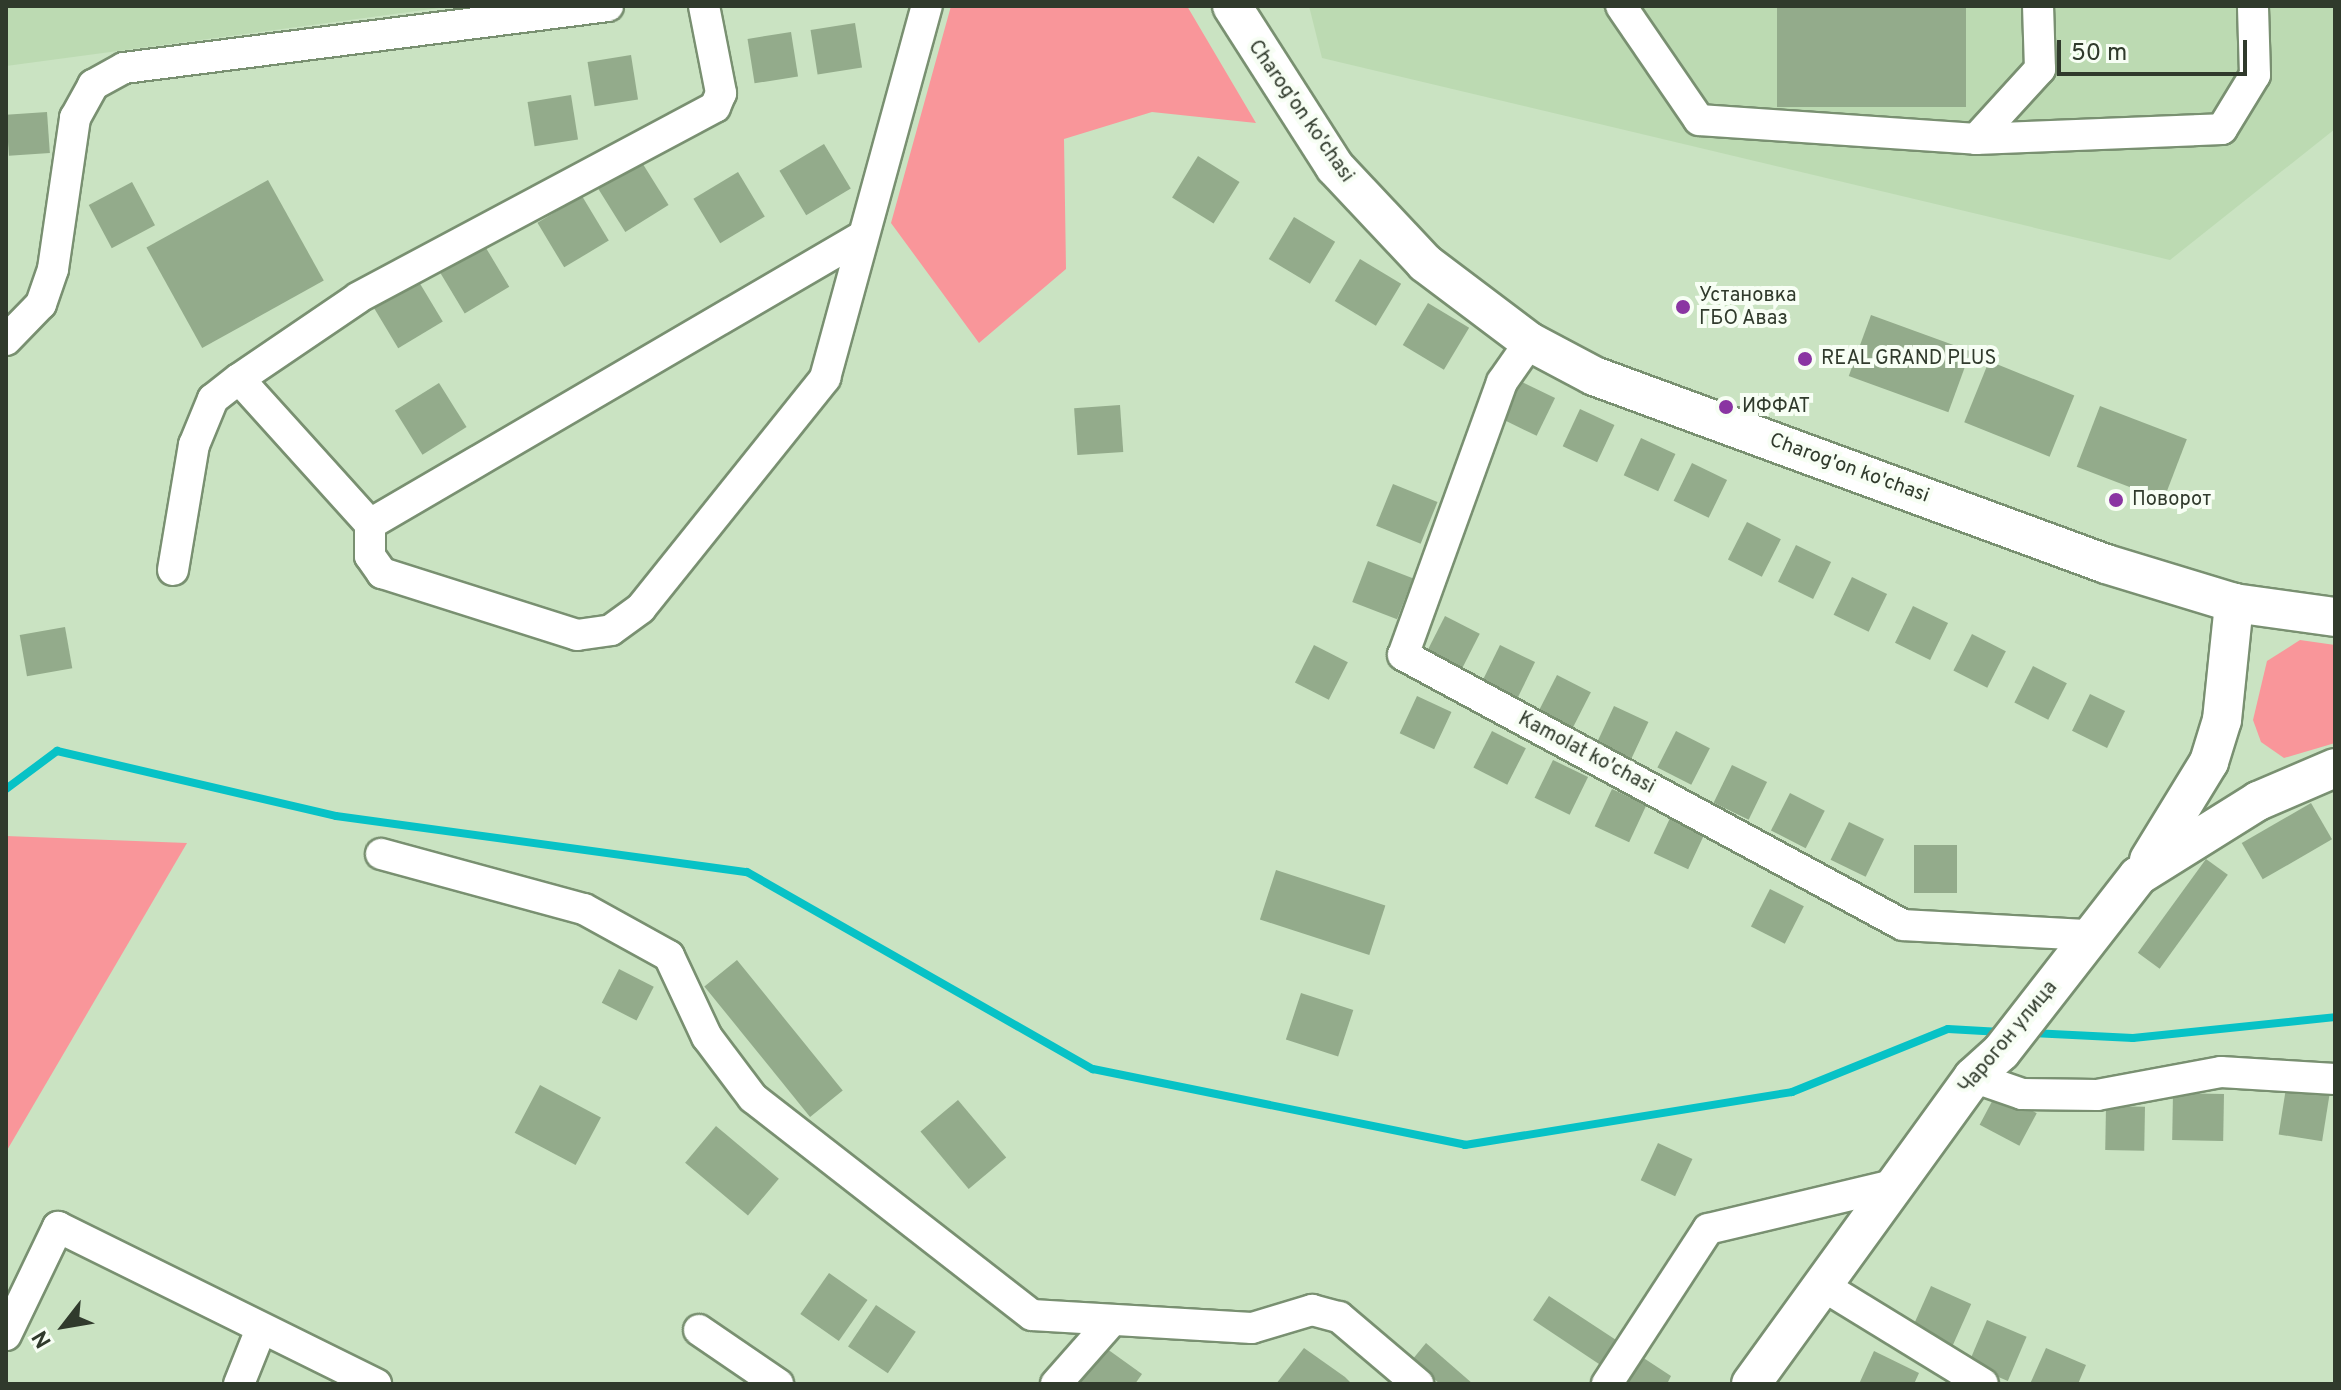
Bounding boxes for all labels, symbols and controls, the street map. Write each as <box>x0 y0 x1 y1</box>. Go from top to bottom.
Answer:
scale bar <box>2061 24 2251 74</box>
street label: Charog'on ko'chasi <box>1242 36 1358 188</box>
text: 50 m <box>2071 39 2127 69</box>
place label: Установка ГБО Аваз <box>1699 284 1797 331</box>
marker: Установка ГБО Аваз <box>1674 298 1692 316</box>
place label: REAL GRAND PLUS <box>1821 347 1997 371</box>
marker: REAL GRAND PLUS <box>1796 350 1814 368</box>
place label: ИФФАТ <box>1742 395 1810 419</box>
marker: ИФФАТ <box>1717 398 1735 416</box>
street label: Charog'on ko'chasi <box>1766 429 1932 509</box>
place label: Поворот <box>2132 488 2211 512</box>
marker: Поворот <box>2107 491 2125 509</box>
street label: Kamolat ko'chasi <box>1513 708 1659 800</box>
street label: Чарогон улица <box>1955 977 2063 1099</box>
north arrow <box>24 1286 104 1366</box>
text: N <box>27 1325 59 1352</box>

